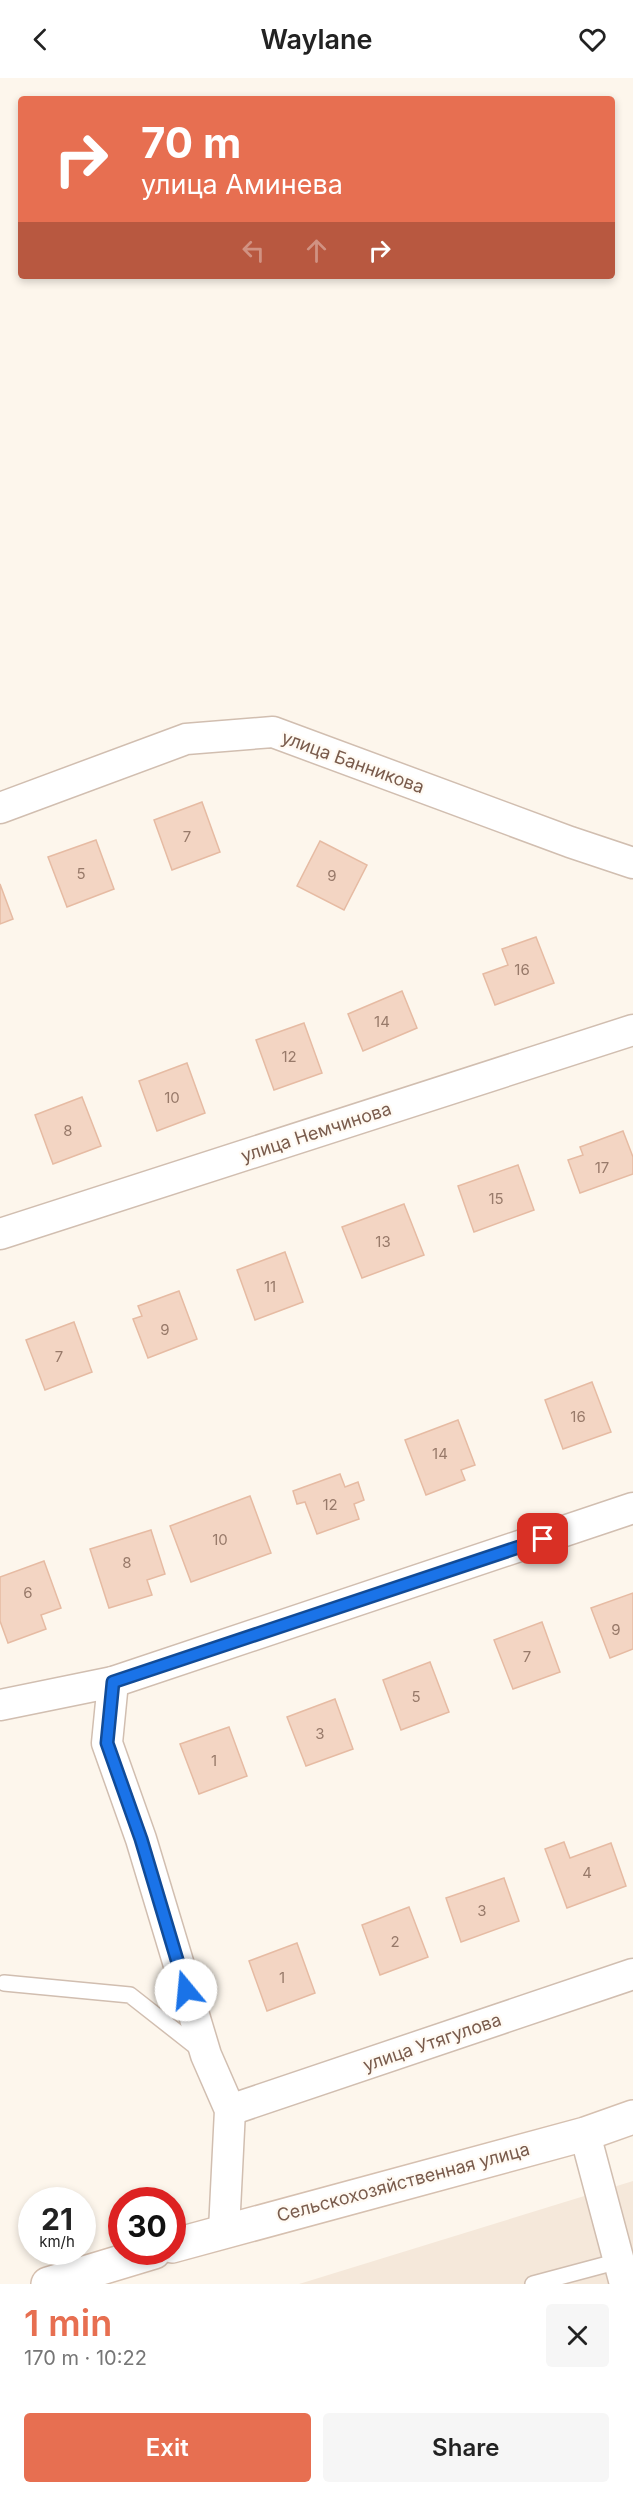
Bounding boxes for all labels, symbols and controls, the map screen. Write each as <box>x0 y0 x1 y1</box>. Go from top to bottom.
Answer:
icon: back <box>24 23 57 56</box>
text: Waylane <box>260 23 373 56</box>
icon: heart <box>576 23 609 56</box>
text: 70 m <box>141 117 241 168</box>
icon: right <box>42 120 120 198</box>
text: улица Аминева <box>141 168 343 201</box>
icon: left <box>237 234 270 267</box>
icon: ahead <box>300 234 333 267</box>
icon: right <box>363 234 396 267</box>
street label: улица Банникова <box>279 726 427 798</box>
house number: 7 <box>183 827 191 846</box>
house number: 5 <box>76 864 86 883</box>
house number: 9 <box>327 866 337 885</box>
house number: 16 <box>514 960 530 979</box>
house number: 14 <box>374 1012 390 1031</box>
house number: 12 <box>281 1047 297 1066</box>
house number: 10 <box>164 1088 180 1107</box>
street label: улица Немчинова <box>238 1098 394 1166</box>
house number: 8 <box>63 1121 73 1140</box>
house number: 17 <box>595 1158 609 1177</box>
house number: 15 <box>488 1189 504 1208</box>
house number: 13 <box>375 1232 391 1251</box>
house number: 11 <box>264 1277 276 1296</box>
house number: 9 <box>160 1320 170 1339</box>
house number: 7 <box>55 1347 63 1366</box>
house number: 16 <box>570 1407 586 1426</box>
house number: 14 <box>432 1444 448 1463</box>
house number: 12 <box>322 1495 338 1514</box>
pin <box>517 1513 568 1564</box>
icon: arrive <box>526 1522 559 1555</box>
house number: 10 <box>212 1530 228 1549</box>
house number: 8 <box>122 1553 132 1572</box>
house number: 6 <box>23 1583 33 1602</box>
house number: 9 <box>611 1620 621 1639</box>
house number: 7 <box>523 1647 531 1666</box>
house number: 5 <box>411 1687 421 1706</box>
house number: 3 <box>315 1724 325 1743</box>
house number: 1 <box>211 1751 217 1770</box>
house number: 4 <box>582 1863 592 1882</box>
house number: 3 <box>477 1901 487 1920</box>
house number: 2 <box>390 1932 400 1951</box>
position arrow <box>154 1958 218 2022</box>
house number: 1 <box>279 1968 285 1987</box>
street label: улица Утягулова <box>360 2009 504 2075</box>
street label: Сельскохозяйственная улица <box>274 2138 532 2226</box>
speed limit sign: 30 <box>108 2187 186 2265</box>
text: 21 <box>41 2201 73 2237</box>
text: km/h <box>39 2232 75 2251</box>
text: 1 min <box>24 2301 112 2345</box>
button: close <box>546 2304 609 2367</box>
text: 170 m · 10:22 <box>24 2346 147 2370</box>
button: Exit <box>24 2413 311 2482</box>
button: Share <box>323 2413 609 2482</box>

